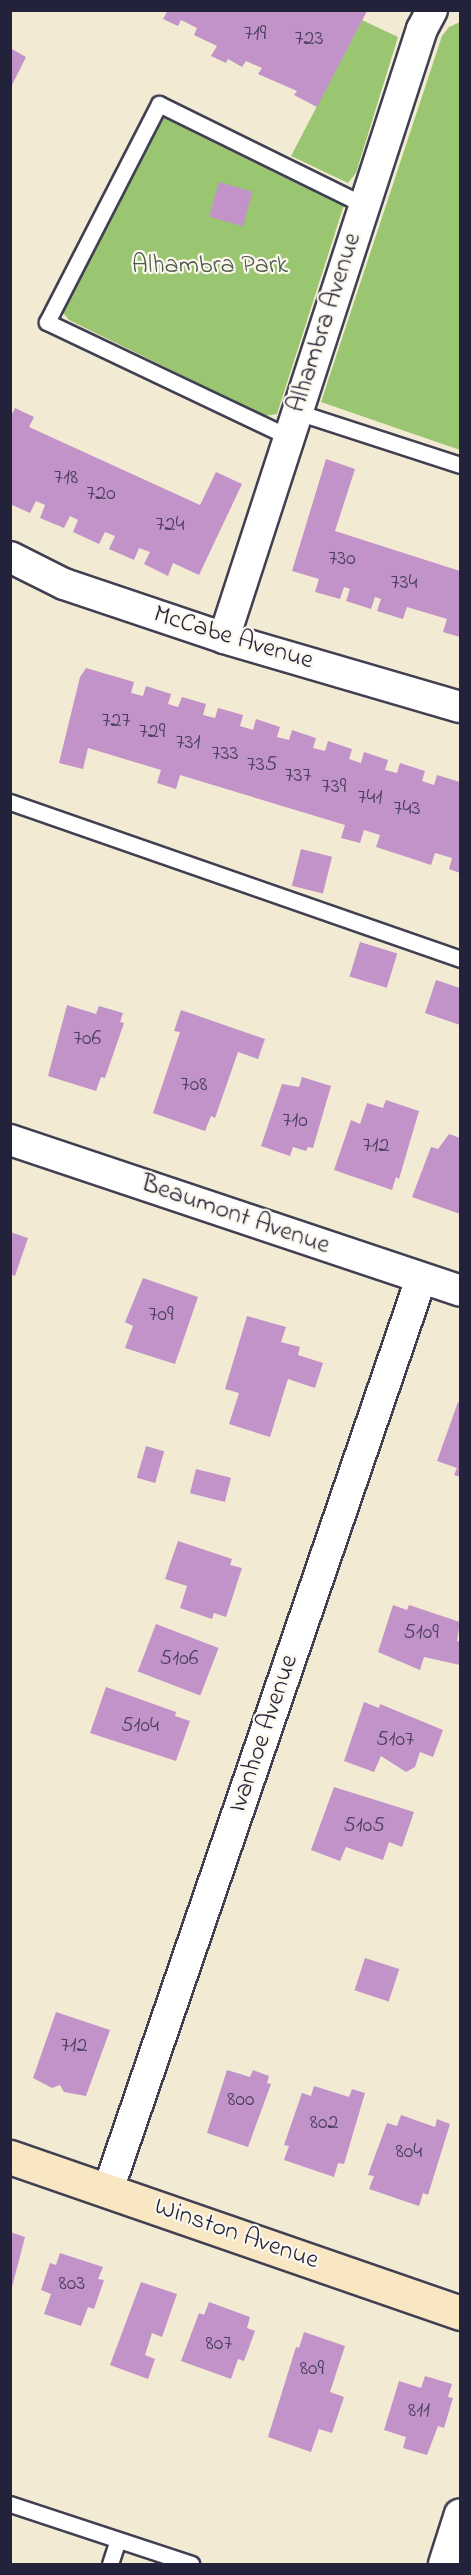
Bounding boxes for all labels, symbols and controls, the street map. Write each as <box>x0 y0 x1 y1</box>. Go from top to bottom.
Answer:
house number: 719 <box>244 22 266 48</box>
house number: 723 <box>294 27 324 53</box>
street label: Alhambra Avenue <box>282 229 370 417</box>
park label: Alhambra Park <box>132 251 288 283</box>
house number: 718 <box>54 466 78 492</box>
house number: 720 <box>86 482 116 508</box>
house number: 724 <box>155 513 185 539</box>
house number: 730 <box>328 547 356 573</box>
house number: 734 <box>390 571 418 597</box>
street label: McCabe Avenue <box>149 600 317 678</box>
house number: 727 <box>101 709 131 735</box>
house number: 729 <box>139 720 165 746</box>
house number: 731 <box>175 731 201 757</box>
house number: 733 <box>211 742 239 768</box>
house number: 735 <box>247 753 277 779</box>
house number: 737 <box>284 764 312 790</box>
house number: 739 <box>322 775 346 801</box>
house number: 741 <box>357 786 383 812</box>
house number: 743 <box>393 797 421 823</box>
house number: 706 <box>73 1027 101 1053</box>
house number: 708 <box>181 1073 207 1099</box>
house number: 710 <box>282 1109 308 1135</box>
house number: 712 <box>363 1134 389 1160</box>
street label: Beaumont Avenue <box>137 1169 333 1263</box>
house number: 709 <box>148 1303 174 1329</box>
house number: 5109 <box>403 1621 439 1647</box>
house number: 5106 <box>160 1647 198 1673</box>
street label: Ivanhoe Avenue <box>223 1651 307 1817</box>
house number: 5104 <box>121 1714 159 1740</box>
house number: 5107 <box>376 1728 414 1754</box>
house number: 5105 <box>343 1814 385 1840</box>
house number: 712 <box>61 2034 87 2060</box>
house number: 800 <box>227 2088 255 2114</box>
house number: 802 <box>310 2111 338 2137</box>
house number: 804 <box>396 2140 422 2166</box>
street label: Winston Avenue <box>150 2192 322 2278</box>
house number: 803 <box>59 2272 85 2298</box>
house number: 807 <box>206 2332 232 2358</box>
house number: 809 <box>300 2357 324 2383</box>
house number: 811 <box>408 2399 430 2425</box>

